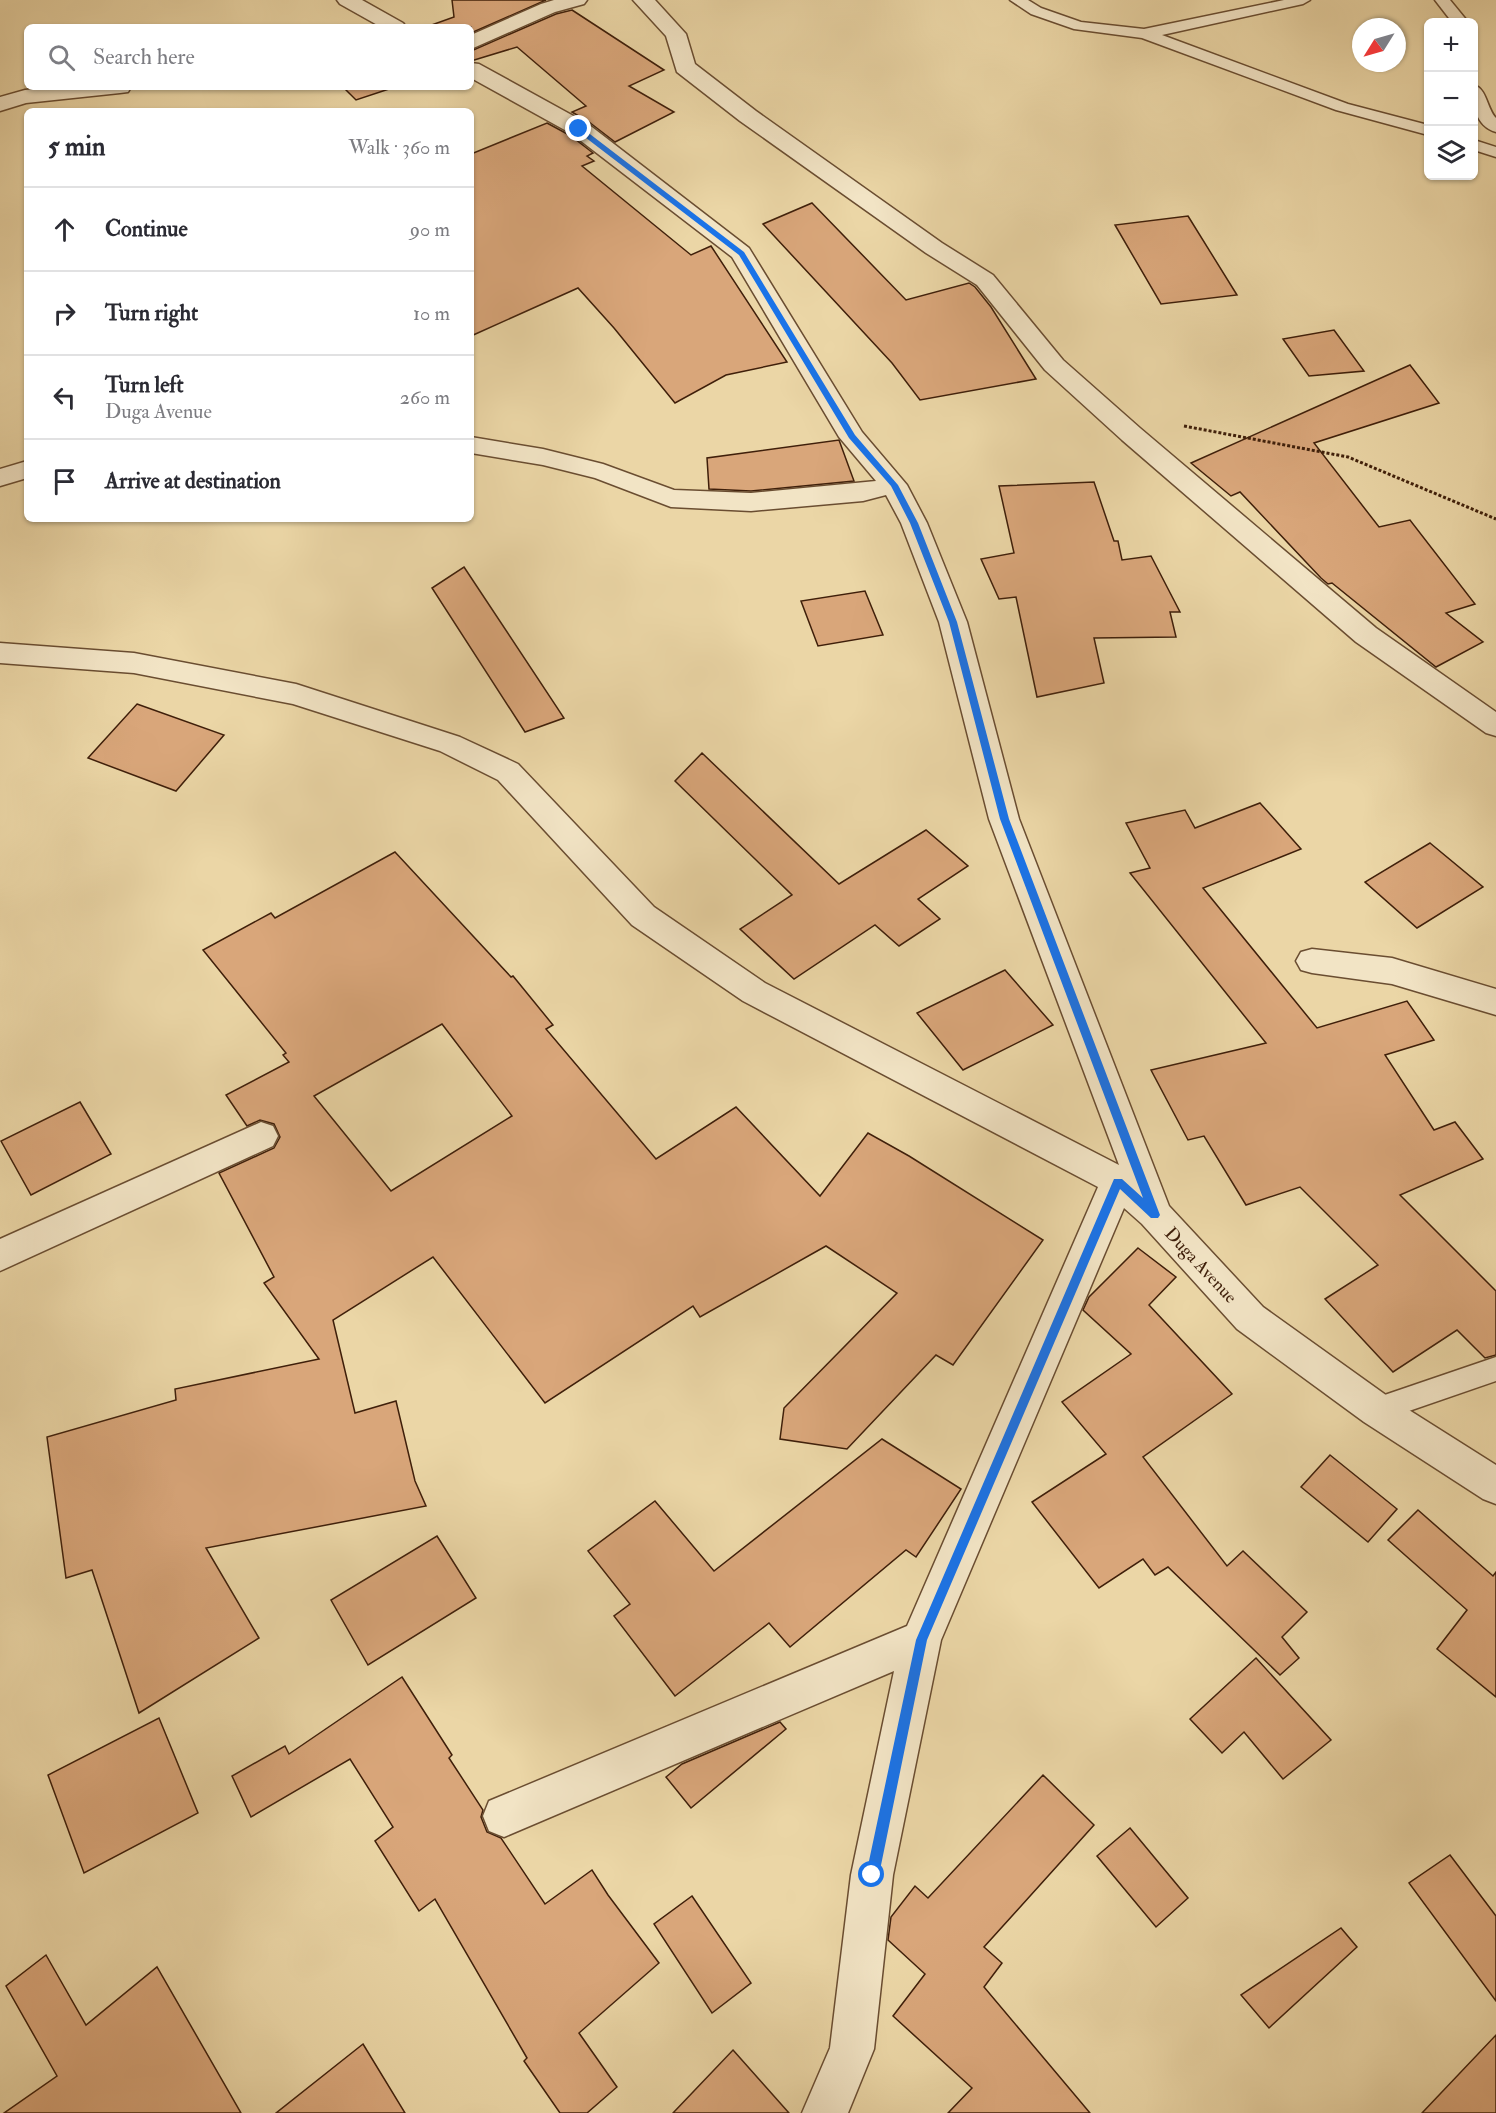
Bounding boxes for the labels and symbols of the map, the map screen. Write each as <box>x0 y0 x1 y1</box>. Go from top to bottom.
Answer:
north arrow <box>1352 18 1406 72</box>
route end <box>565 115 591 141</box>
street label: Duga Avenue <box>1159 1222 1242 1309</box>
route start <box>858 1861 884 1887</box>

